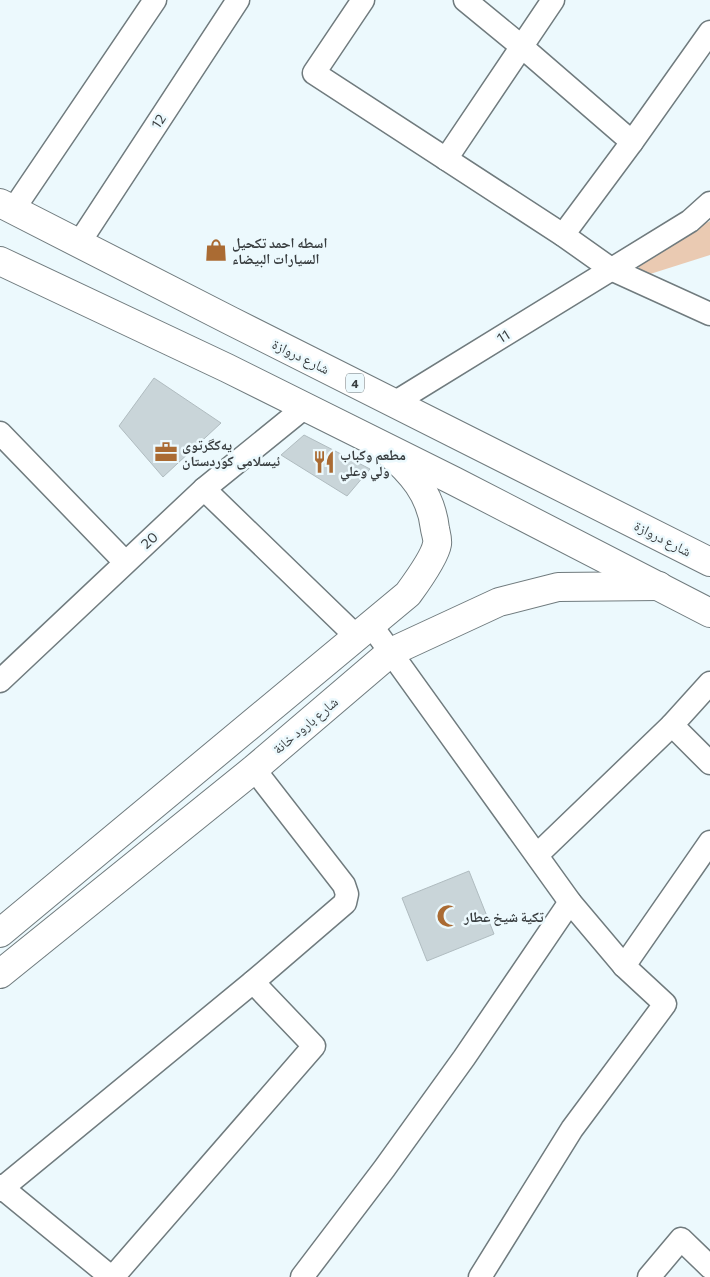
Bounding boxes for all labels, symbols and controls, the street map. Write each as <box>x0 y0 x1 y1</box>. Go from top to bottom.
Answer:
street label: 12 <box>147 110 169 131</box>
place label: اسطه احمد تكحيل السيارات البيضاء <box>232 234 327 267</box>
shop icon: اسطه احمد تكحيل السيارات البيضاء <box>203 237 229 263</box>
street label: 11 <box>493 326 513 346</box>
street label: شارع دروازة <box>269 335 332 379</box>
road number: 4 <box>346 373 364 392</box>
place label: یەکگرتوی ئیسلامی کوردستان <box>182 436 280 470</box>
office icon: یەکگرتوی ئیسلامی کوردستان <box>153 439 179 465</box>
place label: مطعم وكباب ولي وعلي <box>340 446 406 482</box>
restaurant icon: مطعم وكباب ولي وعلي <box>311 449 337 475</box>
street label: شارع دروازة <box>631 516 694 561</box>
street label: 20 <box>137 528 161 552</box>
street label: شارع بارود خانة <box>269 693 342 759</box>
mosque icon: تكية شيخ عطار <box>435 903 461 929</box>
place label: تكية شيخ عطار <box>463 908 544 926</box>

